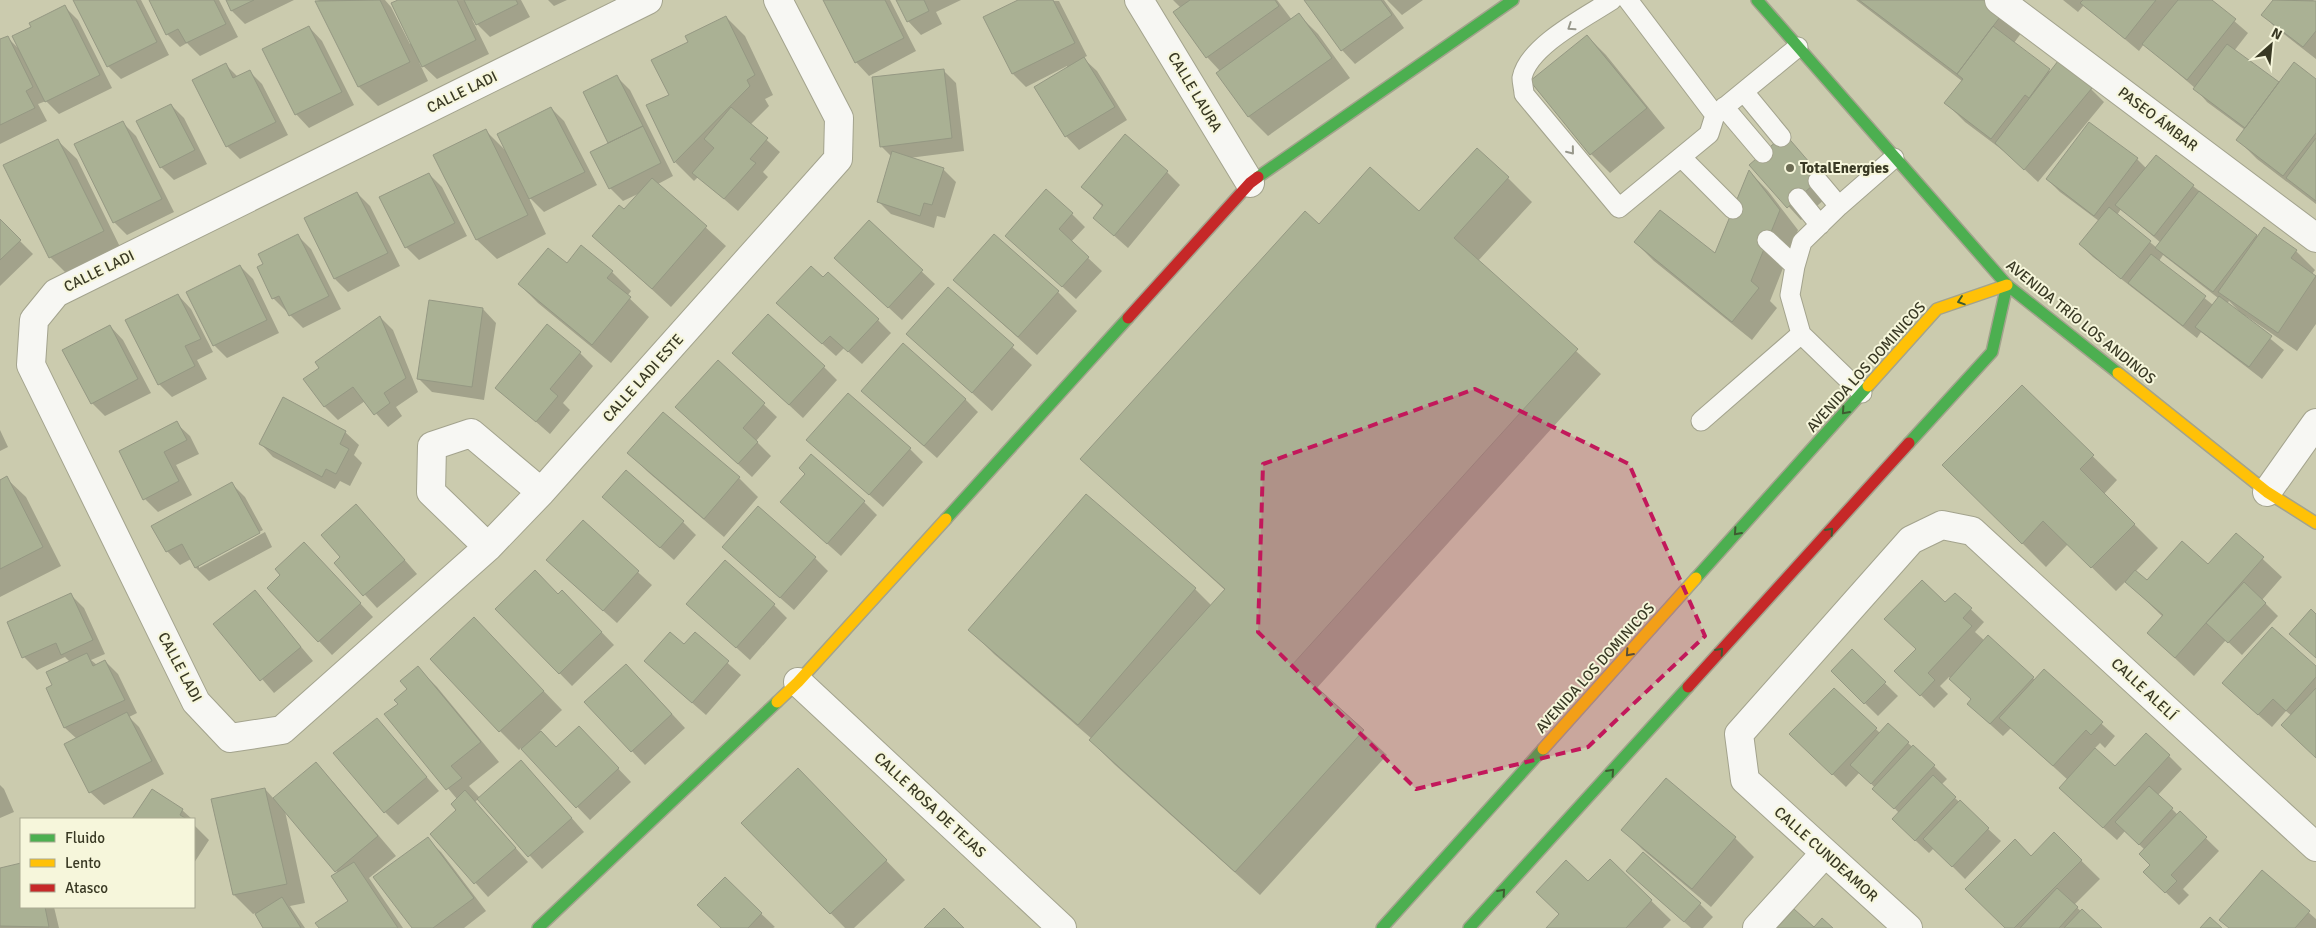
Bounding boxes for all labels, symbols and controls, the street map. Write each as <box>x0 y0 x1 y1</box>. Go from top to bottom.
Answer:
north arrow <box>2246 20 2296 70</box>
one-way arrow <box>1568 21 1577 30</box>
text: N <box>2268 24 2285 44</box>
street label: CALLE LAURA <box>1164 49 1226 135</box>
street label: CALLE LADI <box>424 67 500 117</box>
street label: PASEO ÁMBAR <box>2115 82 2202 155</box>
one-way arrow <box>1566 145 1574 154</box>
place label: TotalEnergies <box>1800 159 1889 177</box>
marker: TotalEnergies <box>1784 162 1796 174</box>
street label: CALLE LADI <box>61 246 137 296</box>
street label: AVENIDA TRÍO LOS ANDINOS <box>2003 255 2160 388</box>
one-way arrow <box>1957 295 1966 305</box>
street label: AVENIDA LOS DOMINICOS <box>1803 298 1929 436</box>
street label: CALLE LADI ESTE <box>599 330 687 426</box>
one-way arrow <box>1842 406 1851 415</box>
one-way arrow <box>1734 527 1743 536</box>
one-way arrow <box>1824 527 1833 536</box>
street label: AVENIDA LOS DOMINICOS <box>1532 599 1658 737</box>
street label: CALLE LADI <box>154 629 206 705</box>
one-way arrow <box>1625 648 1634 657</box>
one-way arrow <box>1715 648 1724 657</box>
street label: CALLE ALELÍ <box>2108 653 2182 724</box>
street label: CALLE ROSA DE TEJAS <box>870 749 990 861</box>
one-way arrow <box>1605 768 1614 777</box>
street label: CALLE CUNDEAMOR <box>1771 803 1881 905</box>
legend <box>20 818 195 908</box>
text: Fluido <box>65 829 105 847</box>
text: Lento <box>65 854 101 872</box>
text: Atasco <box>65 879 108 897</box>
one-way arrow <box>1496 888 1505 897</box>

